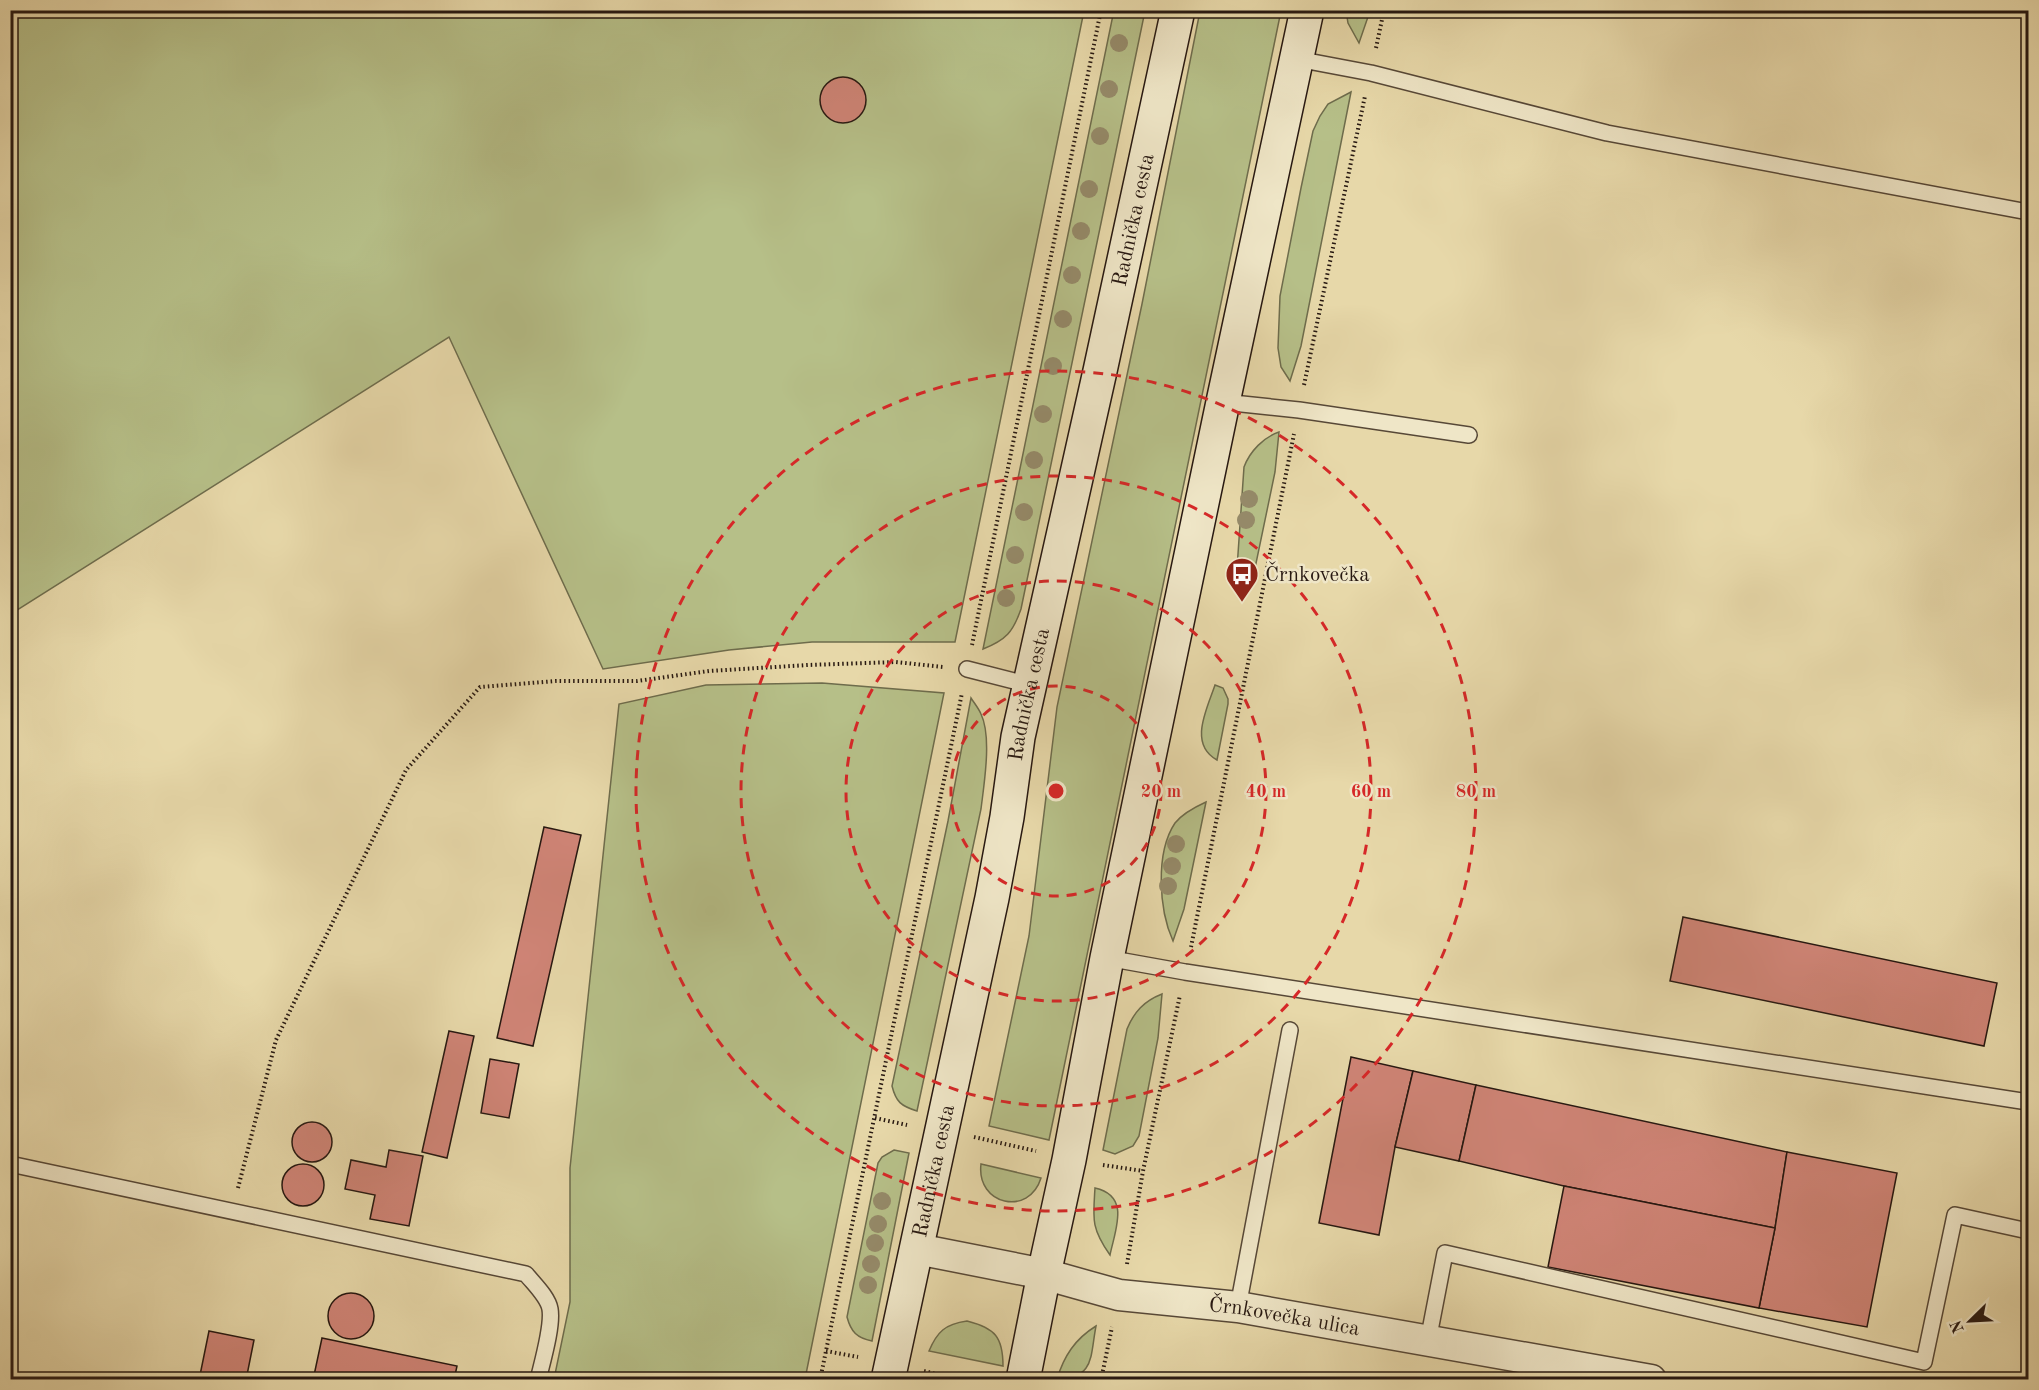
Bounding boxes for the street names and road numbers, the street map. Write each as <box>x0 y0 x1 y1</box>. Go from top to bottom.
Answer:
street label: Radnička cesta <box>1110 152 1159 289</box>
street label: Radnička cesta <box>1006 626 1054 762</box>
street label: Radnička cesta <box>910 1103 959 1240</box>
street label: Črnkovečka ulica <box>1208 1291 1361 1340</box>

